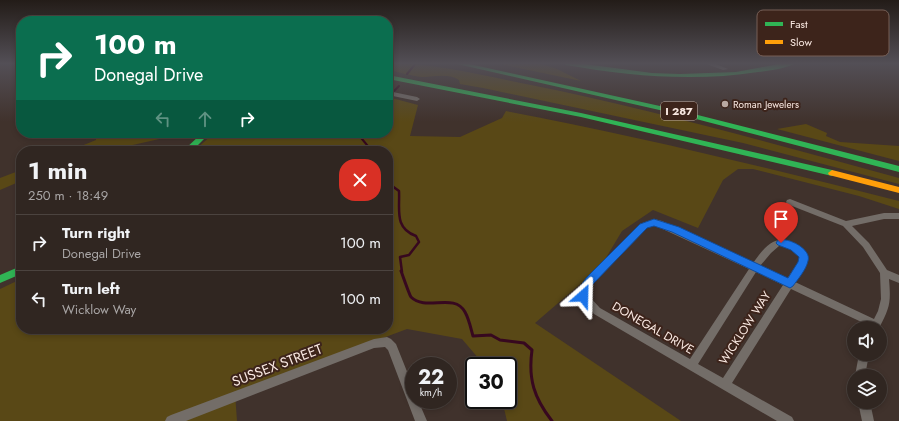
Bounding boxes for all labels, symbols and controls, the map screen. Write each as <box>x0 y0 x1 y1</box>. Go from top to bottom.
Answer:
legend <box>757 10 889 56</box>
text: Fast <box>790 16 808 32</box>
text: 100 m <box>94 24 177 65</box>
icon: right <box>28 32 80 84</box>
text: Slow <box>790 34 812 50</box>
text: Donegal Drive <box>94 62 203 88</box>
place label: Roman Jewelers <box>733 97 799 112</box>
marker: Roman Jewelers <box>720 99 730 109</box>
road number: I 287 <box>661 102 697 120</box>
icon: left <box>152 108 174 130</box>
icon: ahead <box>194 108 216 130</box>
icon: right <box>236 108 258 130</box>
text: 1 min <box>28 153 88 188</box>
button: close <box>339 159 381 201</box>
text: 250 m · 18:49 <box>28 186 108 205</box>
pin <box>764 202 798 243</box>
icon: arrive <box>770 208 792 230</box>
text: Turn right <box>62 222 130 244</box>
icon: right <box>28 232 50 254</box>
text: 100 m <box>340 232 381 254</box>
text: Donegal Drive <box>62 244 141 263</box>
position arrow <box>562 275 604 317</box>
text: Turn left <box>62 278 120 300</box>
icon: left <box>28 288 50 310</box>
text: 100 m <box>340 288 381 310</box>
street label: WICKLOW WAY <box>715 288 776 368</box>
street label: DONEGAL DRIVE <box>609 297 697 359</box>
text: Wicklow Way <box>62 300 136 319</box>
map controls <box>847 321 887 409</box>
button: sound <box>847 321 887 361</box>
street label: SUSSEX STREET <box>229 338 326 391</box>
speed limit sign: 30 <box>465 357 517 409</box>
text: 22 <box>418 363 444 392</box>
button: layers <box>847 369 887 409</box>
text: km/h <box>420 385 442 400</box>

